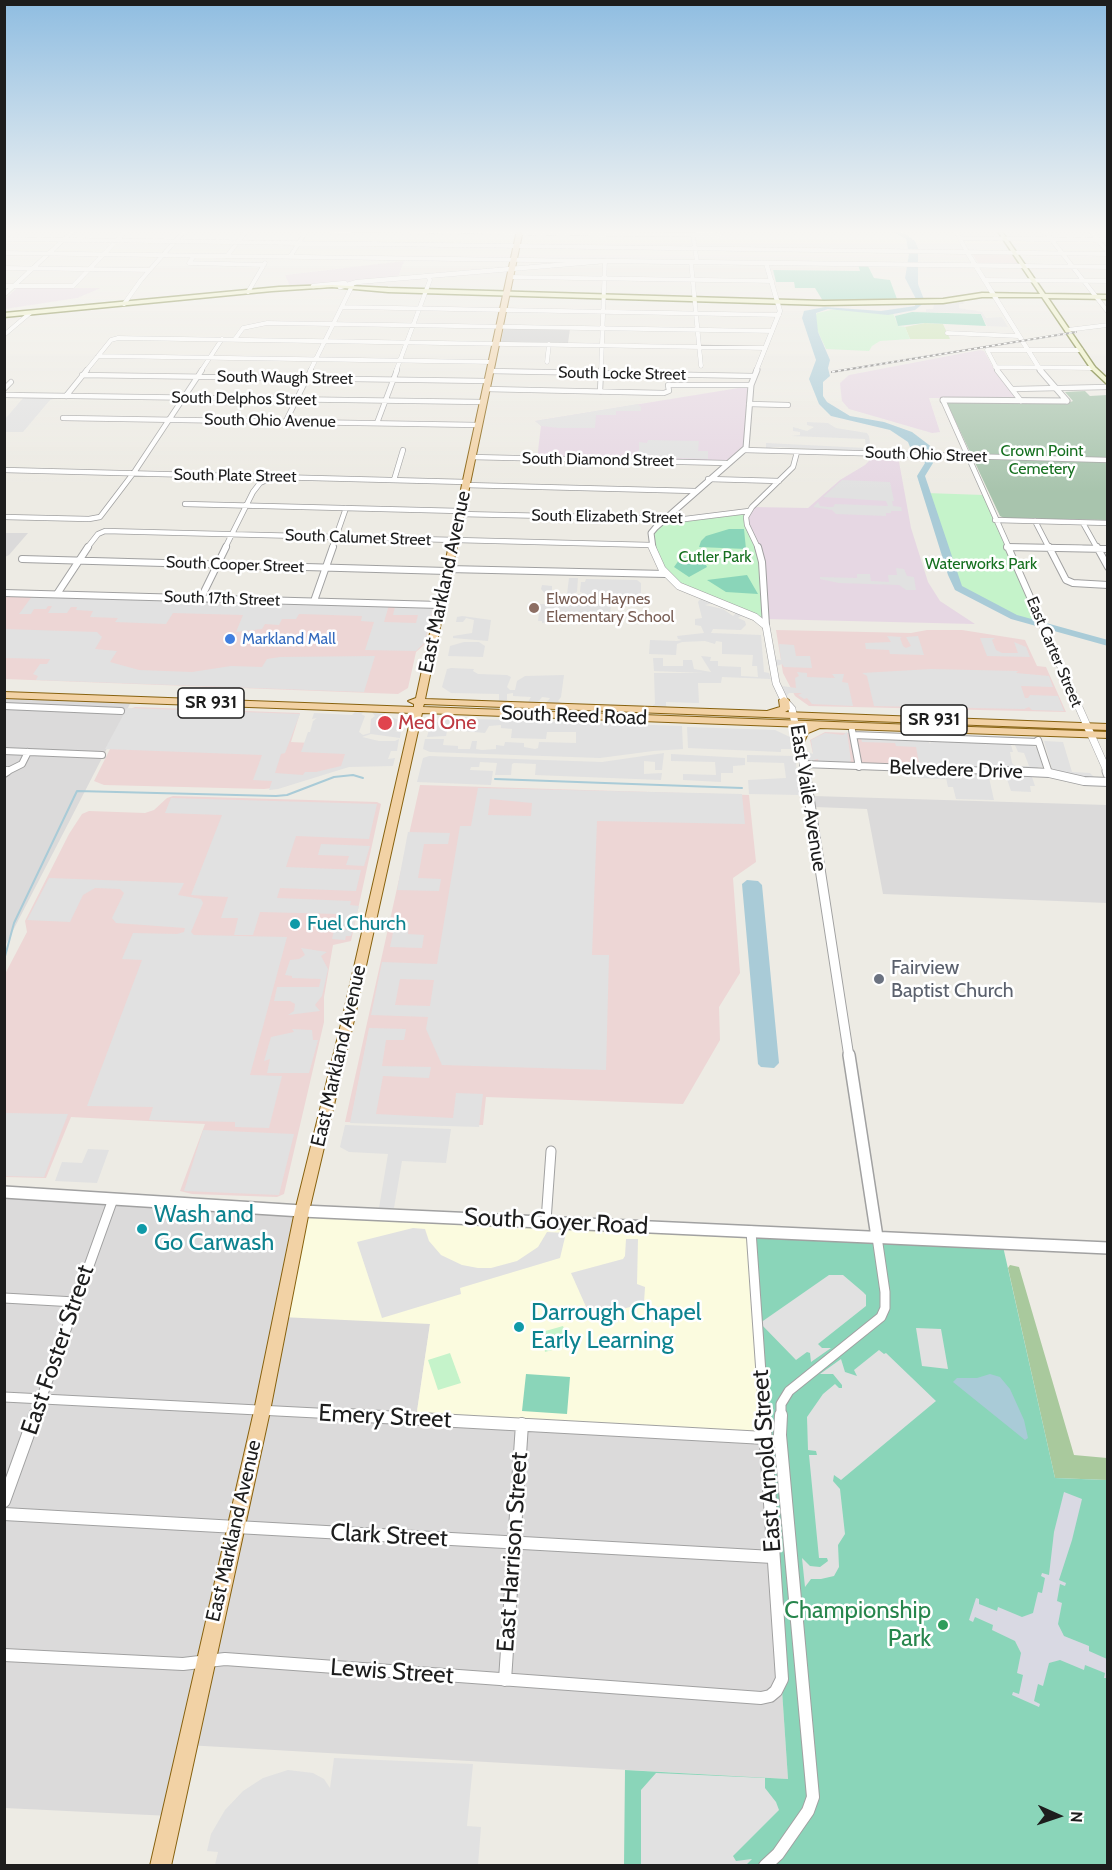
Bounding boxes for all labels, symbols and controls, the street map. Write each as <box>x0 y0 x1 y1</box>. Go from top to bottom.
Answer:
street label: South Locke Street <box>558 363 686 385</box>
street label: South Waugh Street <box>217 367 353 389</box>
street label: South Delphos Street <box>171 388 317 410</box>
street label: South Ohio Avenue <box>204 410 336 432</box>
park label: Crown Point Cemetery <box>1001 441 1083 479</box>
street label: South Ohio Street <box>865 443 987 467</box>
street label: South Diamond Street <box>522 449 674 471</box>
street label: South Plate Street <box>173 465 297 487</box>
street label: East Markland Avenue <box>414 489 476 675</box>
street label: South Elizabeth Street <box>531 506 683 528</box>
street label: South Calumet Street <box>285 526 431 550</box>
park label: Cutler Park <box>679 547 751 567</box>
street label: South Cooper Street <box>166 553 304 577</box>
park label: Waterworks Park <box>925 554 1037 574</box>
street label: South 17th Street <box>164 587 280 611</box>
place label: Elwood Haynes Elementary School <box>546 589 674 627</box>
street label: East Carter Street <box>1022 594 1086 710</box>
marker: Elwood Haynes Elementary School <box>527 601 541 615</box>
place label: Markland Mall <box>242 629 336 649</box>
marker: Markland Mall <box>223 632 237 646</box>
road number: SR 931 <box>178 688 244 718</box>
street label: South Reed Road <box>500 701 648 731</box>
road number: SR 931 <box>901 705 967 735</box>
place label: Med One <box>398 711 477 735</box>
marker: Med One <box>376 714 394 732</box>
street label: East Vaile Avenue <box>785 723 831 873</box>
street label: Belvedere Drive <box>889 756 1023 784</box>
place label: Fuel Church <box>307 912 406 936</box>
marker: Fuel Church <box>288 917 302 931</box>
place label: Fairview Baptist Church <box>891 956 1014 1003</box>
street label: East Markland Avenue <box>306 963 372 1149</box>
marker: Fairview Baptist Church <box>872 972 886 986</box>
place label: Wash and Go Carwash <box>154 1201 274 1257</box>
street label: South Goyer Road <box>463 1203 649 1241</box>
marker: Wash and Go Carwash <box>135 1222 149 1236</box>
street label: East Foster Street <box>15 1261 101 1439</box>
place label: Darrough Chapel Early Learning <box>531 1299 701 1355</box>
marker: Darrough Chapel Early Learning <box>512 1320 526 1334</box>
street label: East Arnold Street <box>746 1369 788 1553</box>
street label: Emery Street <box>318 1399 452 1435</box>
street label: East Markland Avenue <box>201 1438 267 1624</box>
street label: East Harrison Street <box>492 1451 534 1653</box>
street label: Clark Street <box>330 1519 448 1553</box>
place label: Championship Park <box>784 1597 931 1653</box>
marker: Championship Park <box>936 1618 950 1632</box>
street label: Lewis Street <box>329 1653 455 1691</box>
north arrow <box>1028 1786 1088 1846</box>
text: N <box>1067 1811 1086 1823</box>

